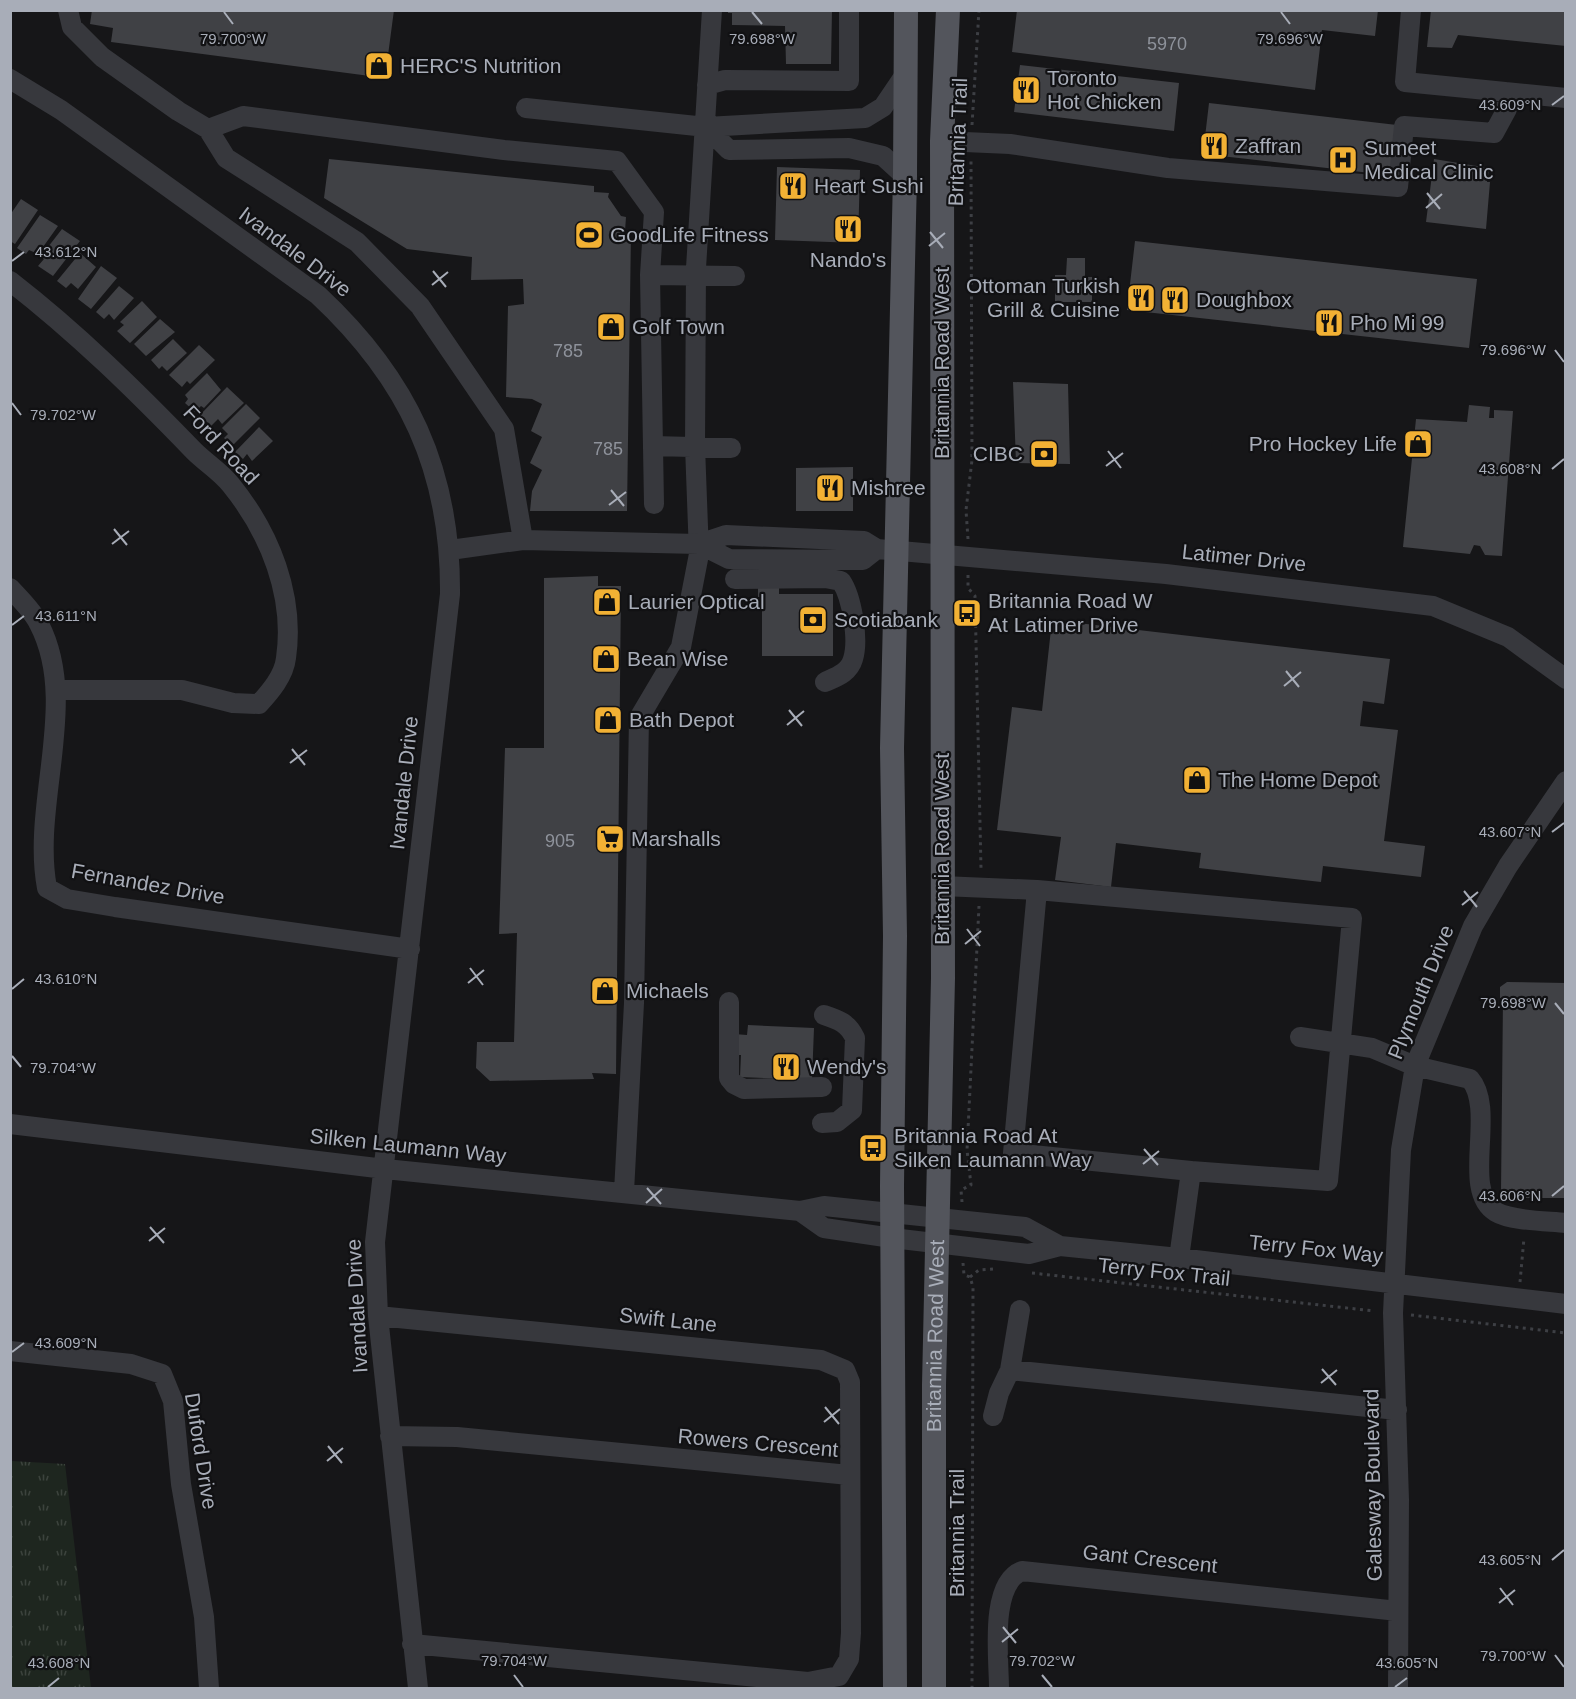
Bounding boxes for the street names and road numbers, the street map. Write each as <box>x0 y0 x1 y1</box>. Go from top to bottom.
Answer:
street label: Britannia Trail <box>944 77 971 207</box>
street label: Ivandale Drive <box>235 202 356 301</box>
street label: Britannia Road West <box>930 267 953 459</box>
street label: Ford Road <box>179 401 264 489</box>
street label: Latimer Drive <box>1181 540 1307 575</box>
street label: Ivandale Drive <box>385 715 422 851</box>
street label: Britannia Road West <box>930 753 953 945</box>
street label: Fernandez Drive <box>70 859 227 908</box>
street label: Plymouth Drive <box>1383 921 1458 1062</box>
street label: Silken Laumann Way <box>309 1124 508 1167</box>
street label: Terry Fox Way <box>1248 1230 1385 1267</box>
street label: Ivandale Drive <box>342 1238 371 1374</box>
street label: Britannia Road West <box>922 1239 948 1432</box>
street label: Terry Fox Trail <box>1097 1253 1231 1290</box>
street label: Swift Lane <box>618 1303 718 1336</box>
street label: Galesway Boulevard <box>1359 1389 1386 1581</box>
street label: Duford Drive <box>181 1391 222 1511</box>
street label: Rowers Crescent <box>677 1424 839 1461</box>
street label: Britannia Trail <box>945 1469 968 1597</box>
street label: Gant Crescent <box>1082 1540 1219 1577</box>

